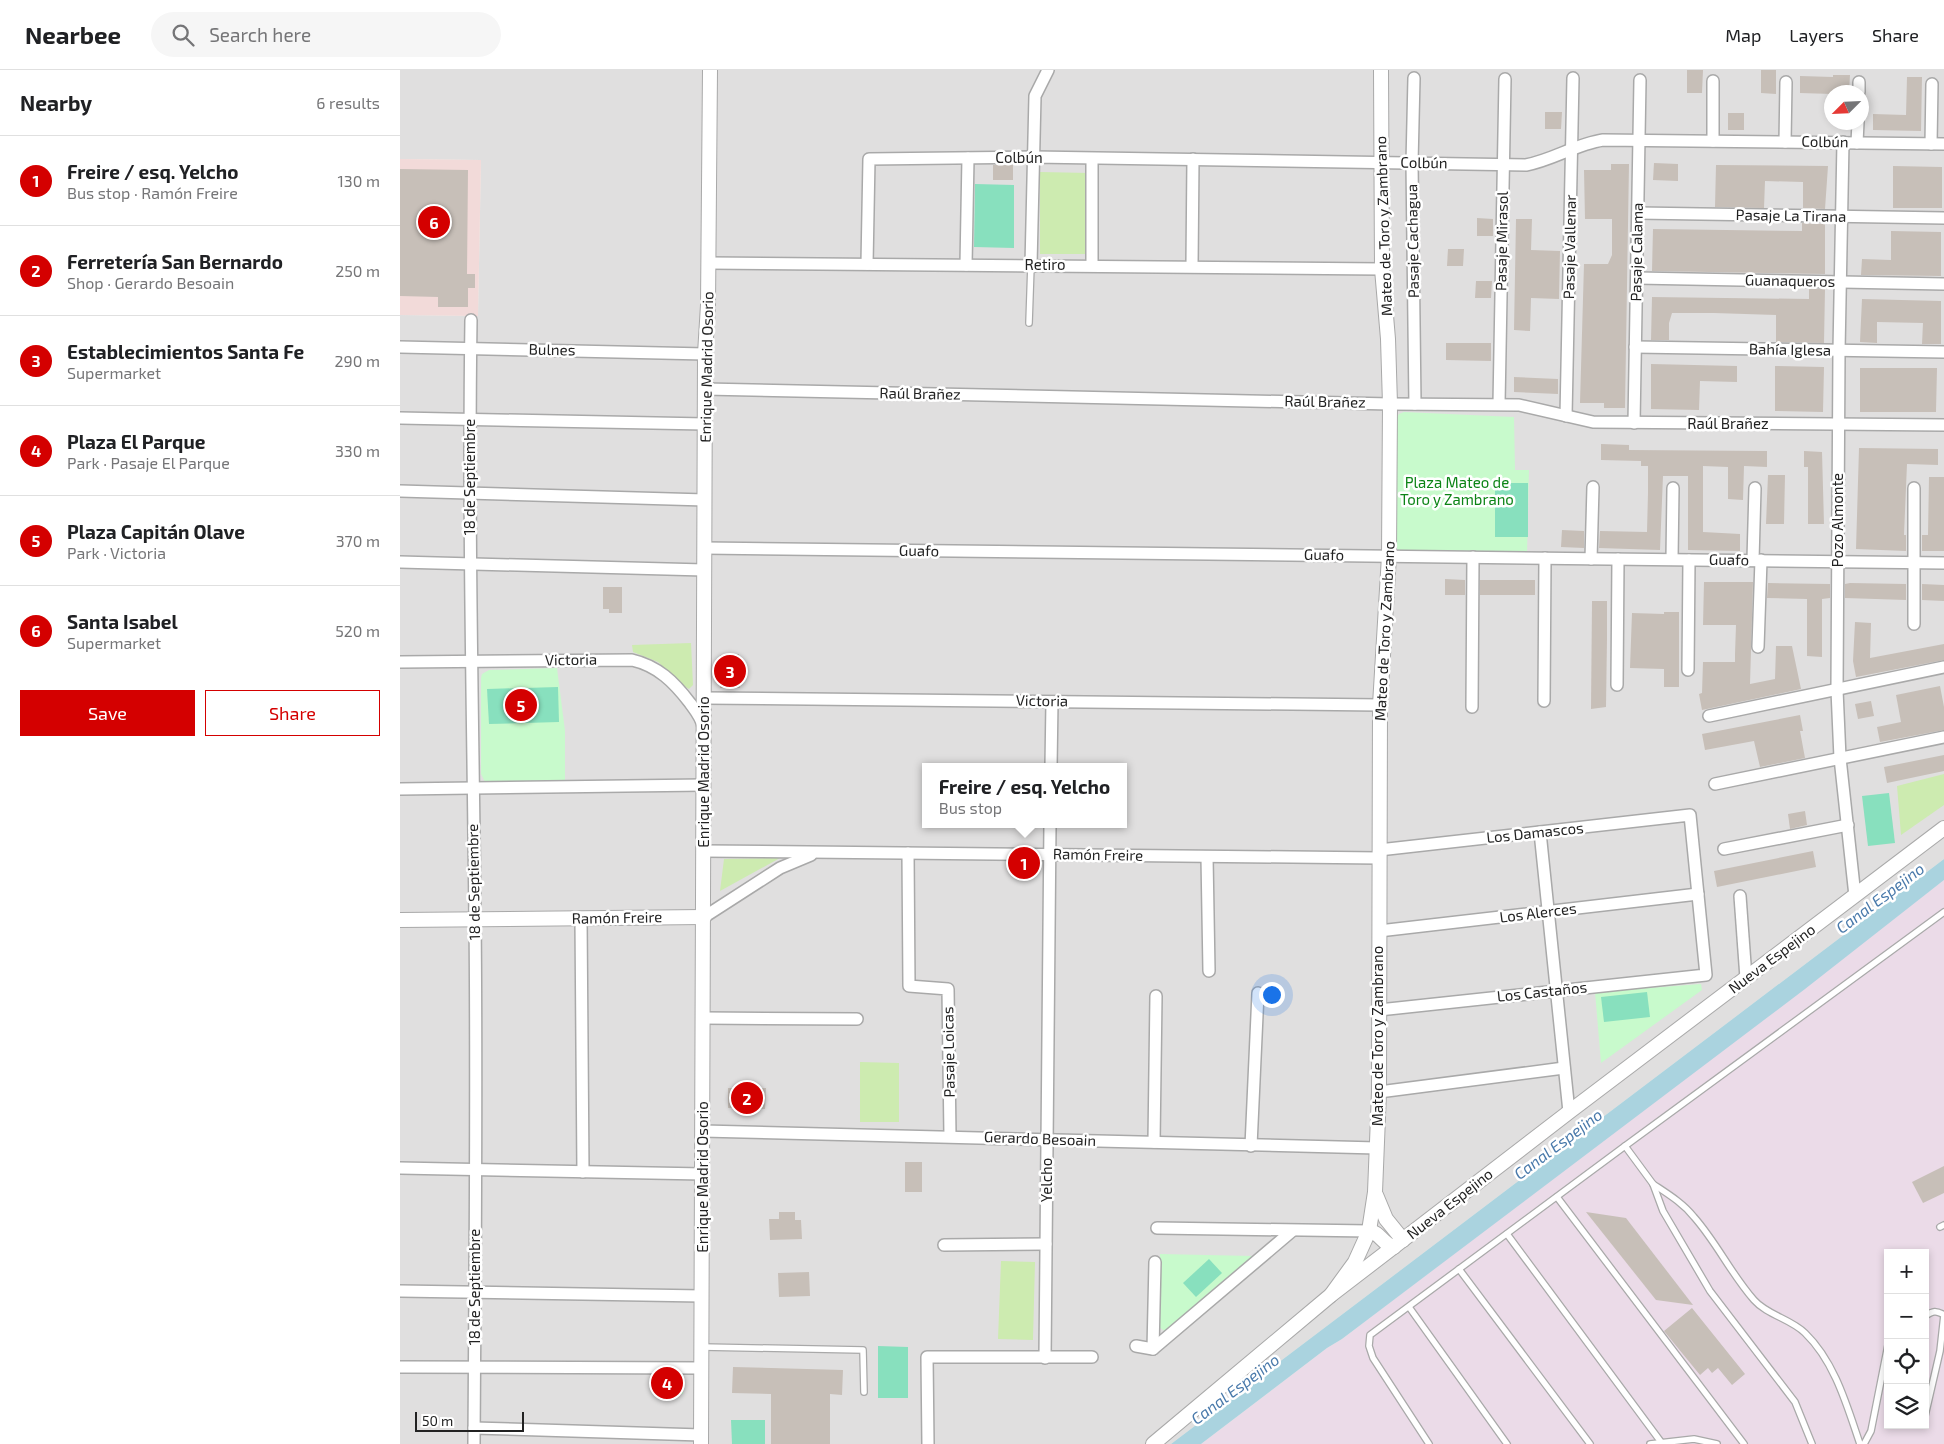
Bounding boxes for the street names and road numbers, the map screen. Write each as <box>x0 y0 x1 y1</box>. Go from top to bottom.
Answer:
street label: Colbún <box>1801 132 1849 150</box>
street label: Mateo de Toro y Zambrano <box>1371 136 1395 317</box>
street label: Colbún <box>995 148 1043 166</box>
street label: Colbún <box>1400 153 1448 171</box>
street label: Pasaje Cachagua <box>1402 184 1423 298</box>
street label: Pasaje Mirasol <box>1491 190 1512 291</box>
street label: Pasaje Vallenar <box>1559 195 1580 299</box>
street label: Pasaje Calama <box>1626 202 1647 302</box>
street label: Pasaje La Tirana <box>1736 205 1846 226</box>
street label: Retiro <box>1024 255 1066 273</box>
street label: Guanaqueros <box>1745 270 1835 290</box>
street label: Enrique Madrid Osorio <box>696 291 716 443</box>
street label: Bahía Iglesa <box>1749 339 1831 359</box>
street label: Bulnes <box>529 340 576 358</box>
street label: Raúl Brañez <box>879 383 961 403</box>
street label: Raúl Brañez <box>1284 391 1366 411</box>
street label: Raúl Brañez <box>1687 414 1769 432</box>
street label: 18 de Septiembre <box>460 419 478 535</box>
street label: Pozo Almonte <box>1828 473 1846 567</box>
street label: Mateo de Toro y Zambrano <box>1370 540 1398 722</box>
street label: Guafo <box>899 541 939 559</box>
street label: Guafo <box>1304 545 1344 563</box>
street label: Guafo <box>1709 550 1749 568</box>
street label: Victoria <box>545 650 597 668</box>
street label: Victoria <box>1016 691 1068 709</box>
street label: Enrique Madrid Osorio <box>694 696 712 848</box>
street label: Los Damascos <box>1485 818 1584 846</box>
street label: 18 de Septiembre <box>463 824 483 940</box>
street label: Ramón Freire <box>1053 844 1143 864</box>
street label: Los Alerces <box>1498 898 1577 926</box>
street label: Ramón Freire <box>572 907 662 927</box>
street label: Nueva Espejino <box>1724 920 1819 998</box>
street label: Mateo de Toro y Zambrano <box>1368 946 1386 1126</box>
street label: Los Castaños <box>1496 977 1588 1005</box>
street label: Pasaje Loicas <box>938 1006 959 1098</box>
street label: Enrique Madrid Osorio <box>693 1101 711 1253</box>
street label: Gerardo Besoain <box>984 1127 1096 1149</box>
street label: Yelcho <box>1037 1158 1055 1202</box>
street label: Nueva Espejino <box>1403 1164 1497 1243</box>
street label: 18 de Septiembre <box>465 1229 483 1345</box>

